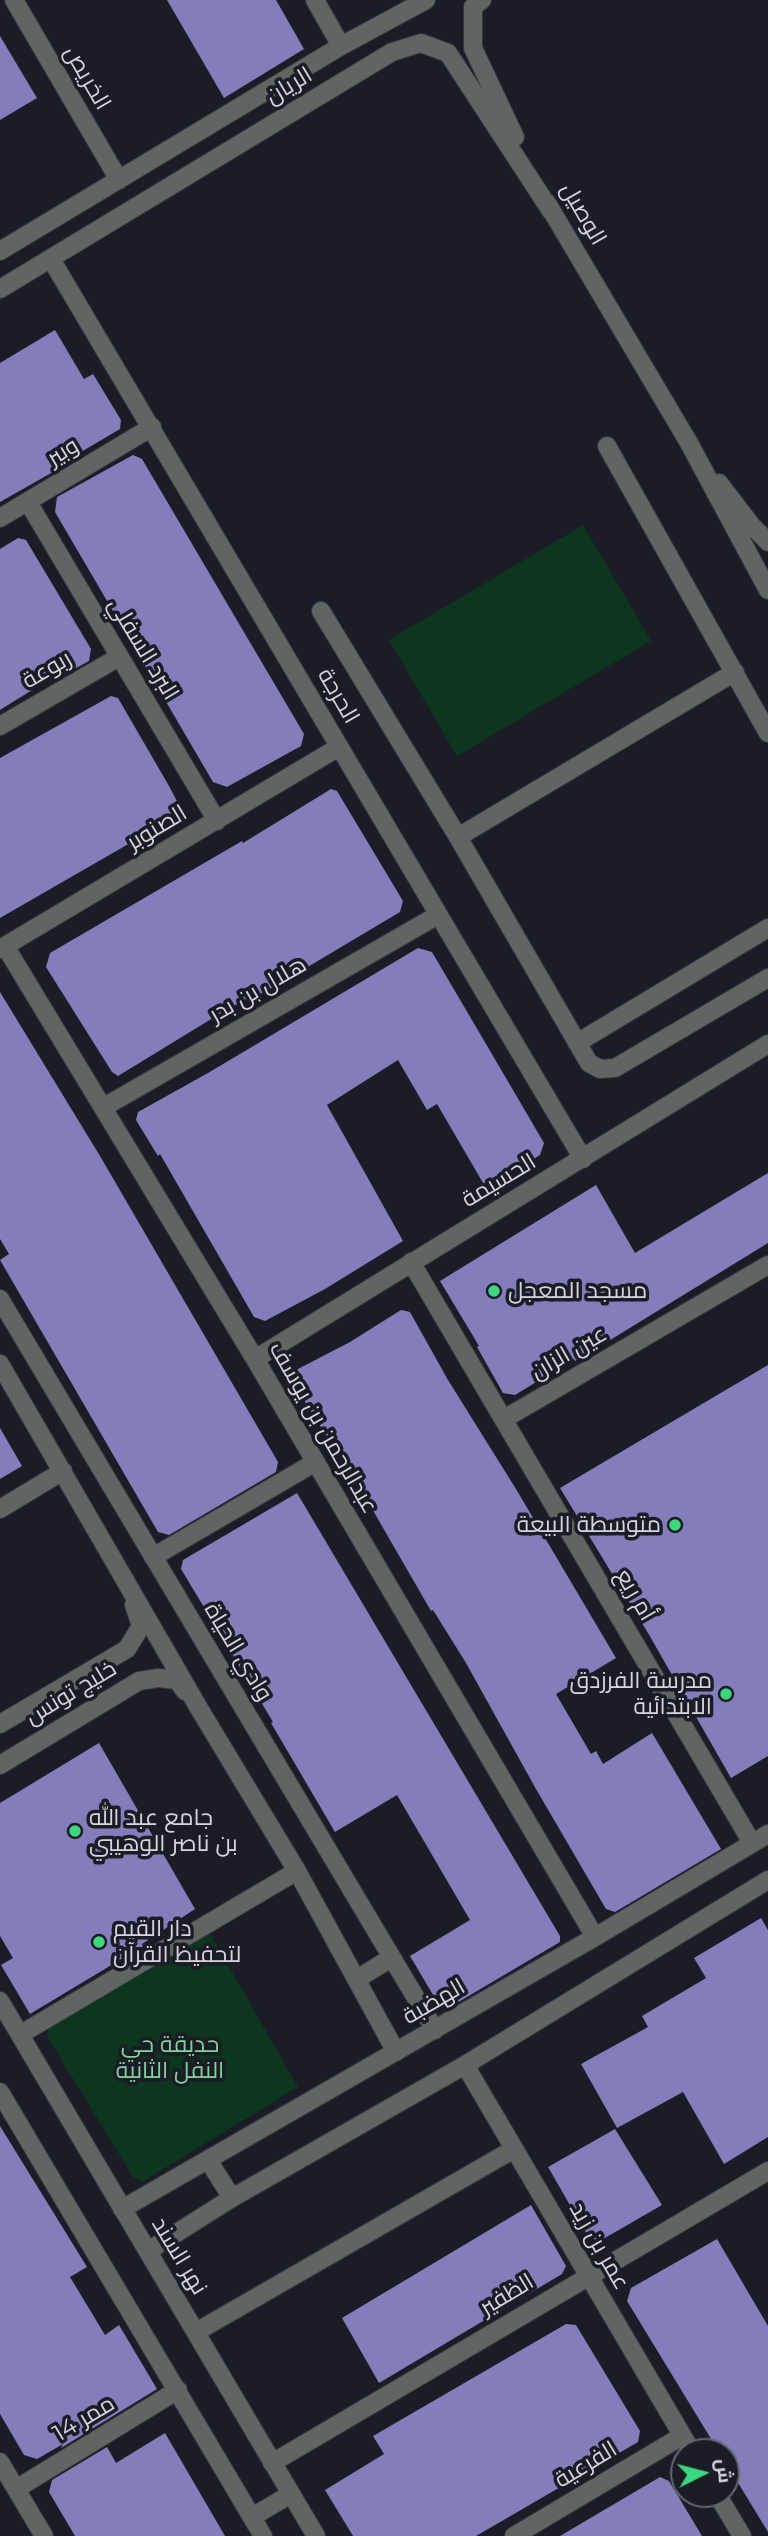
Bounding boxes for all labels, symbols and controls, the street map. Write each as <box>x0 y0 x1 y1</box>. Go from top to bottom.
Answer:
street label: الخريص <box>58 41 116 115</box>
street label: الريان <box>261 61 317 111</box>
street label: الوصيل <box>554 178 612 250</box>
street label: وبير <box>42 432 84 472</box>
street label: البرد السفلي <box>102 593 184 705</box>
street label: ربوعة <box>17 645 77 695</box>
street label: الحرجة <box>311 663 365 729</box>
street label: الصنوبر <box>122 799 192 857</box>
street label: هلال بن بدر <box>204 951 312 1029</box>
street label: الحسيمة <box>457 1148 541 1214</box>
place label: مسجد المعجل <box>508 1277 647 1305</box>
marker: مسجد المعجل <box>486 1283 502 1299</box>
street label: عين الزان <box>526 1320 612 1386</box>
street label: عبدالرحمن بن يوسف <box>263 1337 383 1519</box>
place label: متوسطة البيعة <box>517 1511 661 1539</box>
marker: متوسطة البيعة <box>667 1517 683 1533</box>
street label: أم ريع <box>609 1564 661 1626</box>
street label: وادي الحياة <box>198 1598 278 1706</box>
street label: خليج تونس <box>20 1655 122 1731</box>
place label: مدرسة الفرزدق الابتدائية <box>569 1667 712 1721</box>
marker: مدرسة الفرزدق الابتدائية <box>718 1686 734 1702</box>
place label: جامع عبد الله بن ناصر الوهيبي <box>89 1804 238 1858</box>
marker: جامع عبد الله بن ناصر الوهيبي <box>67 1823 83 1839</box>
place label: دار القيم لتحفيظ القرآن <box>113 1915 241 1969</box>
marker: دار القيم لتحفيظ القرآن <box>91 1934 107 1950</box>
street label: الهضبة <box>398 1973 470 2031</box>
park label: حديقة حي النفل الثانية <box>116 2031 224 2085</box>
street label: عمر بن زيد <box>563 2197 635 2295</box>
street label: نهر السند <box>145 2212 213 2300</box>
street label: الظفير <box>475 2268 539 2322</box>
street label: ممر 14 <box>48 2390 120 2448</box>
street label: الفرعية <box>550 2436 622 2494</box>
north arrow <box>670 2438 740 2508</box>
text: ش <box>712 2458 737 2484</box>

